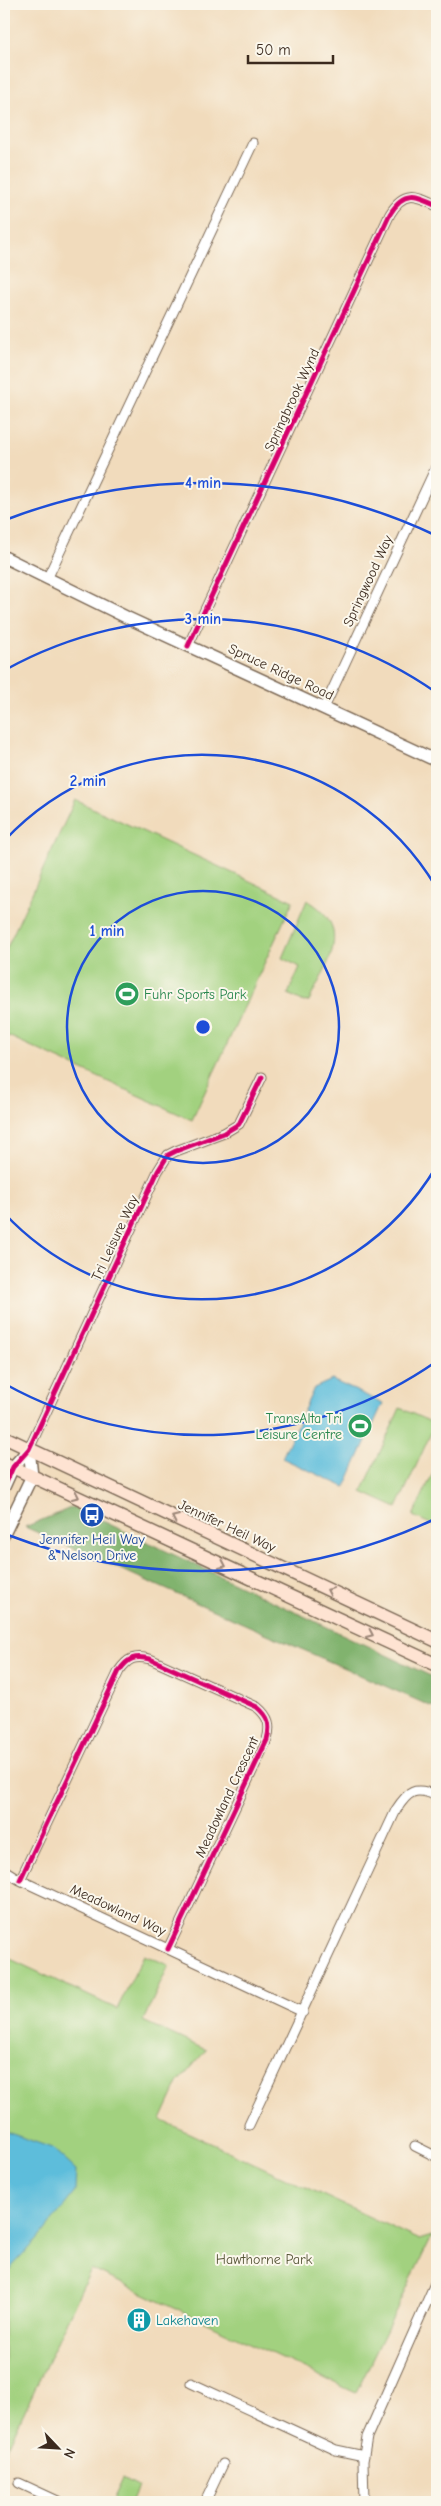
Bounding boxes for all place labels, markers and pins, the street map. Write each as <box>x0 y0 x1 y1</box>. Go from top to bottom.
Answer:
sports icon: Fuhr Sports Park <box>114 981 140 1007</box>
place label: Fuhr Sports Park <box>144 986 247 1003</box>
centre of rings <box>194 1018 212 1036</box>
place label: TransAlta Tri Leisure Centre <box>255 1410 342 1443</box>
sports icon: TransAlta Tri Leisure Centre <box>347 1413 373 1439</box>
bus stop icon: Jennifer Heil Way & Nelson Drive <box>79 1502 105 1528</box>
place label: Jennifer Heil Way & Nelson Drive <box>39 1531 146 1564</box>
building icon: Lakehaven <box>126 2307 152 2333</box>
place label: Lakehaven <box>156 2312 219 2329</box>

